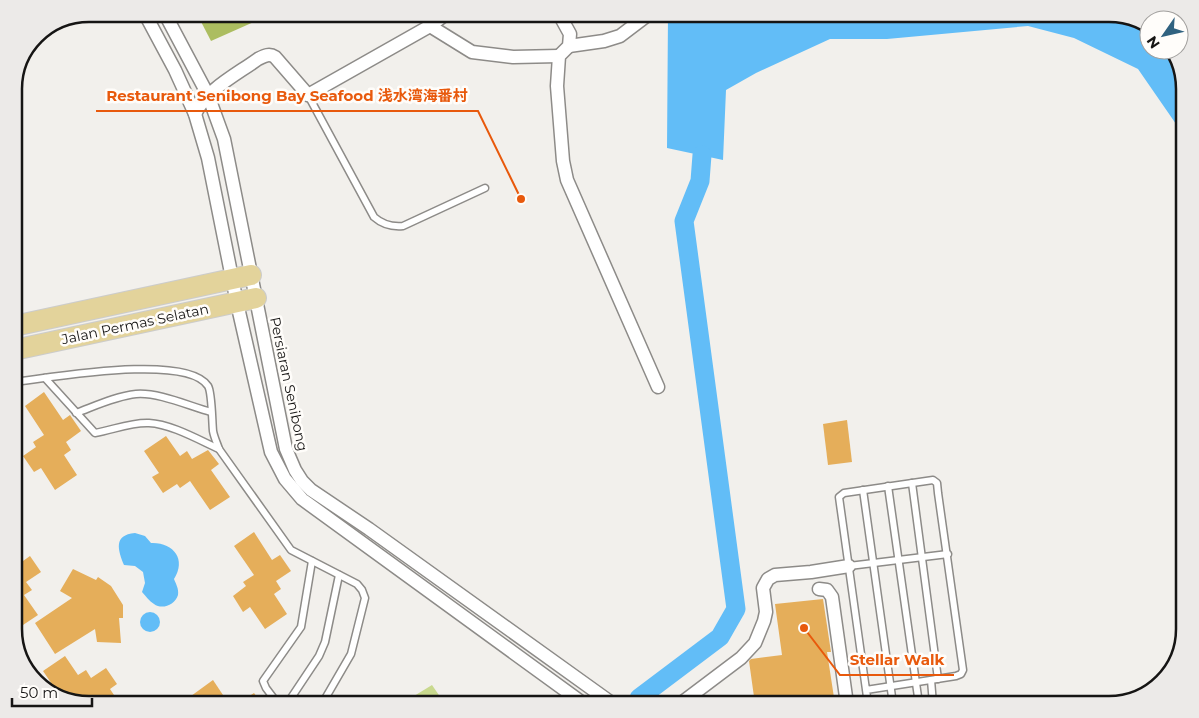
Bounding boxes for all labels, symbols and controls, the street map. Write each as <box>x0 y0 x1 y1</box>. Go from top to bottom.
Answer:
north arrow <box>1139 10 1189 60</box>
text: N <box>1143 33 1164 52</box>
callout: Restaurant Senibong Bay Seafood 浅水湾海番村 <box>96 81 478 111</box>
text: Restaurant Senibong Bay Seafood 浅水湾海番村 <box>106 86 468 105</box>
street label: Jalan Permas Selatan <box>59 300 210 349</box>
street label: Persiaran Senibong <box>266 315 312 453</box>
callout: Stellar Walk <box>840 645 954 675</box>
text: Stellar Walk <box>850 650 944 669</box>
scale bar <box>12 676 92 708</box>
text: 50 m <box>20 683 58 702</box>

